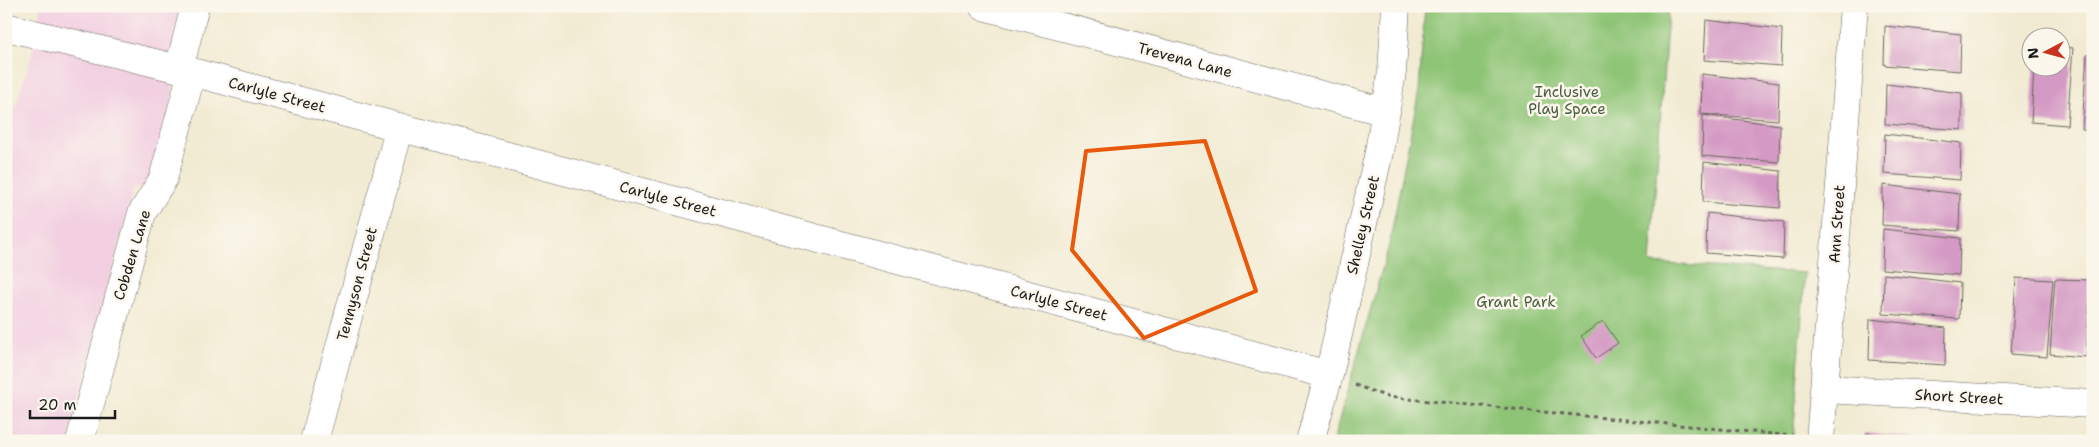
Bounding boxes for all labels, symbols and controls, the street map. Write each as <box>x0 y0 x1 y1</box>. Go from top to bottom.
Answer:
north arrow <box>2022 28 2072 78</box>
street label: Trevena Lane <box>1136 38 1234 82</box>
text: N <box>2024 47 2043 60</box>
street label: Carlyle Street <box>226 72 328 118</box>
park label: Inclusive Play Space <box>1528 82 1606 119</box>
street label: Shelley Street <box>1342 174 1384 276</box>
street label: Carlyle Street <box>617 176 719 222</box>
street label: Ann Street <box>1824 184 1850 264</box>
street label: Cobden Lane <box>109 207 155 303</box>
street label: Tennyson Street <box>332 225 382 343</box>
street label: Carlyle Street <box>1008 280 1110 326</box>
park label: Grant Park <box>1476 292 1556 312</box>
street label: Short Street <box>1914 385 2004 409</box>
scale bar <box>30 387 115 419</box>
text: 20 m <box>38 395 77 415</box>

